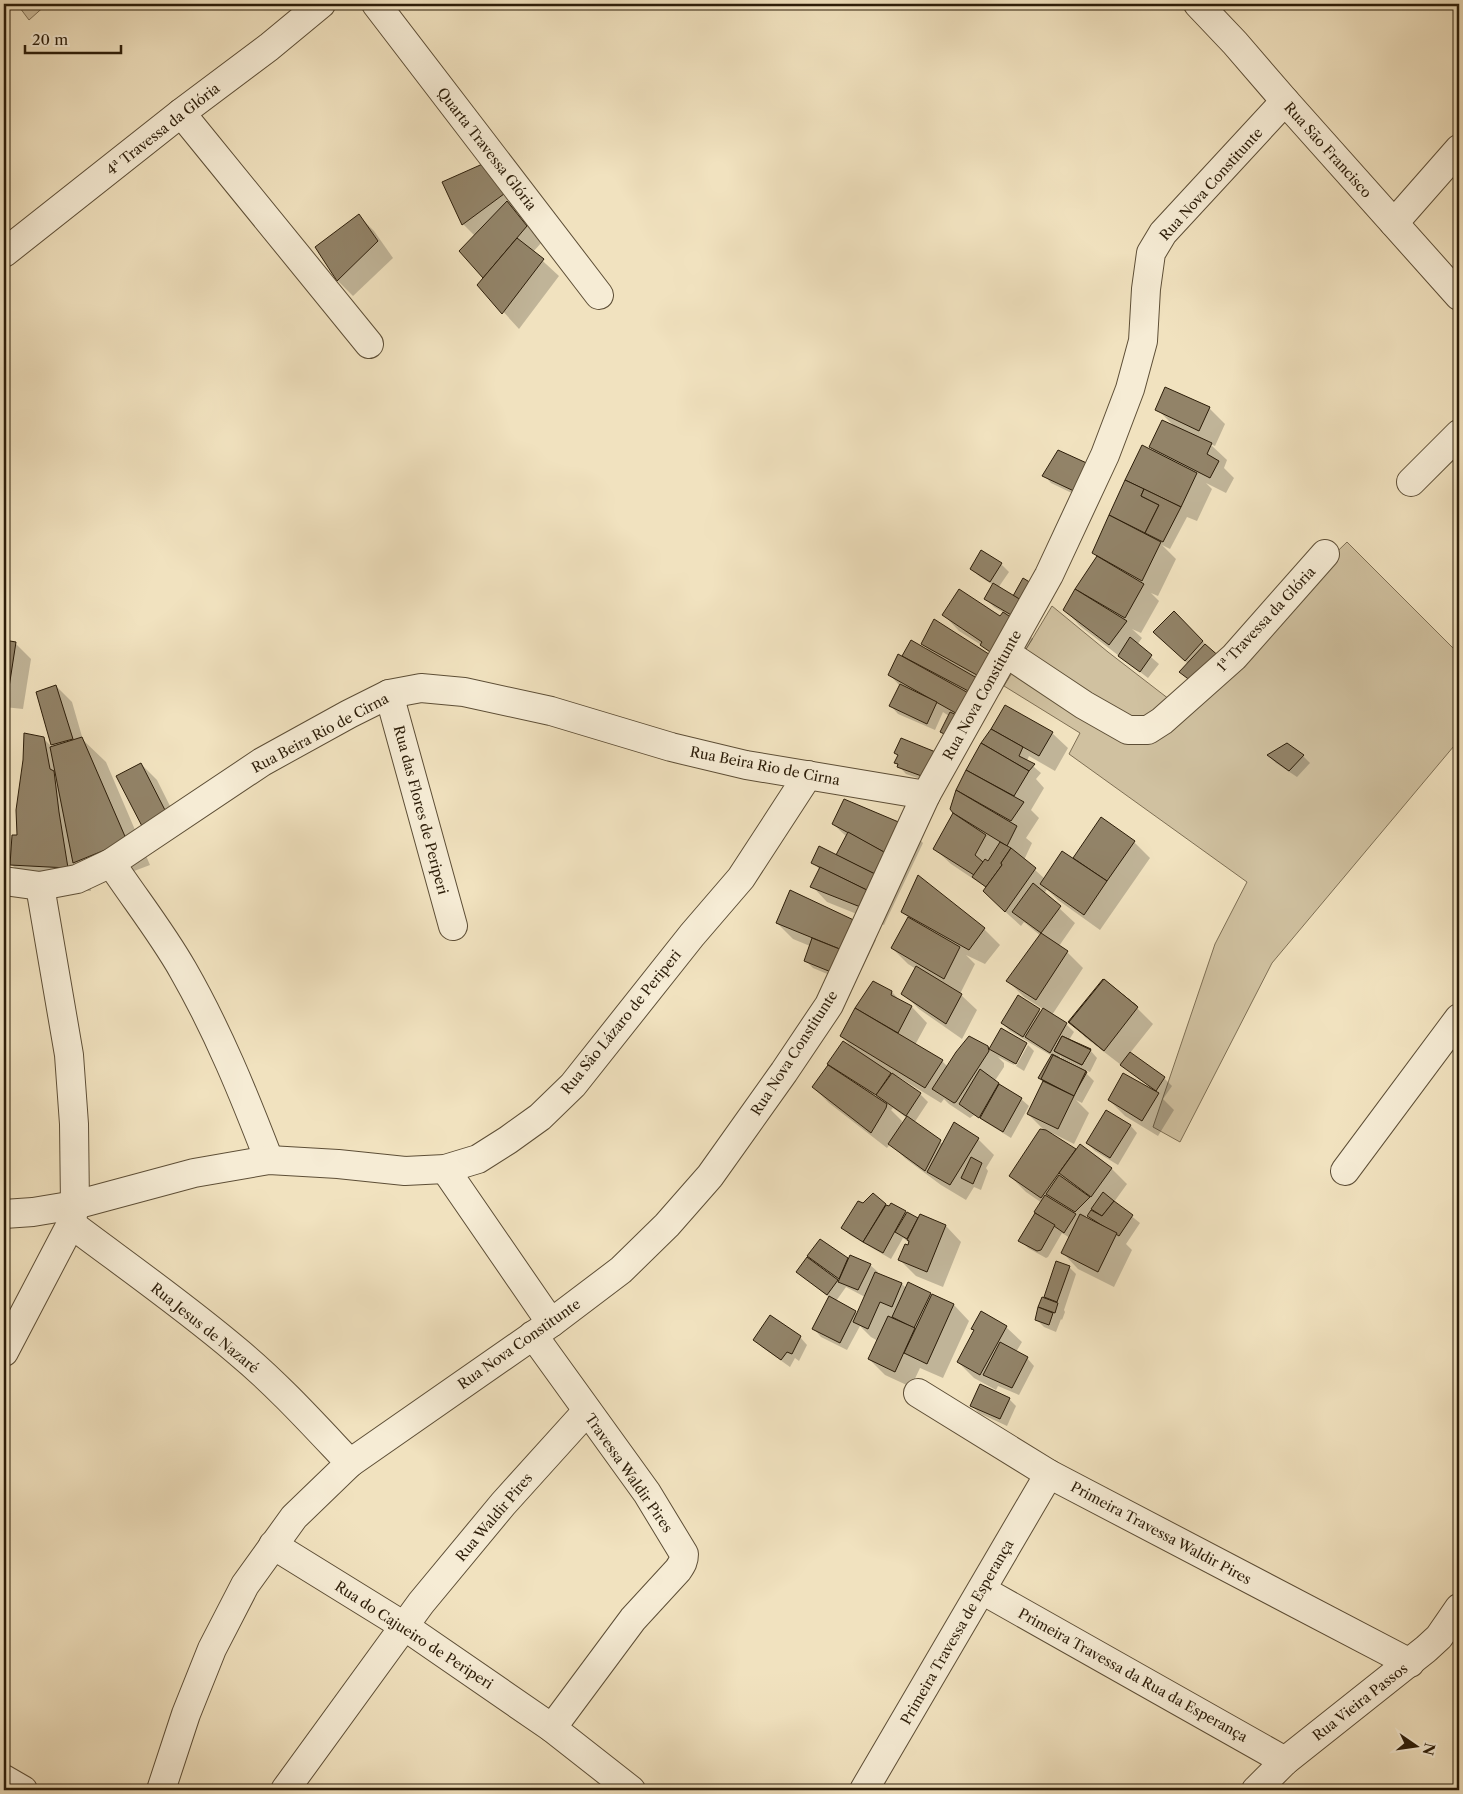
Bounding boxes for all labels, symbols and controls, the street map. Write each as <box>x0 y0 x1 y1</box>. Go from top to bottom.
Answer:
scale bar <box>25 22 121 54</box>
text: 20 m <box>32 30 68 49</box>
street label: 4ª Travessa da Glória <box>103 79 224 179</box>
street label: Quarta Travessa Glória <box>433 84 541 215</box>
street label: Rua São Francisco <box>1280 98 1376 202</box>
street label: Rua Nova Constitunte <box>1156 124 1267 244</box>
street label: 1ª Travessa da Glória <box>1213 562 1320 675</box>
street label: Rua Nova Constitunte <box>939 627 1025 763</box>
street label: Rua Beira Rio de Cirna <box>248 689 392 777</box>
street label: Rua das Flores de Periperi <box>390 723 452 897</box>
street label: Rua Beira Rio de Cirna <box>688 743 842 789</box>
street label: Rua Sâo Lázaro de Periperi <box>557 946 685 1098</box>
street label: Rua Nova Constitunte <box>747 987 841 1119</box>
street label: Rua Jesus de Nazaré <box>147 1279 263 1377</box>
street label: Rua Nova Constitunte <box>454 1295 584 1393</box>
street label: Travessa Waldir Pires <box>581 1410 677 1536</box>
street label: Rua Waldir Pires <box>452 1469 536 1565</box>
street label: Primeira Travessa Waldir Pires <box>1068 1478 1254 1588</box>
street label: Primeira Travessa de Esperança <box>897 1536 1018 1728</box>
street label: Rua do Cajueiro de Periperi <box>331 1577 497 1693</box>
street label: Primeira Travessa da Rua da Esperança <box>1015 1604 1251 1746</box>
street label: Rua Vieira Passos <box>1309 1659 1411 1745</box>
north arrow <box>1390 1722 1440 1772</box>
text: N <box>1419 1741 1439 1757</box>

